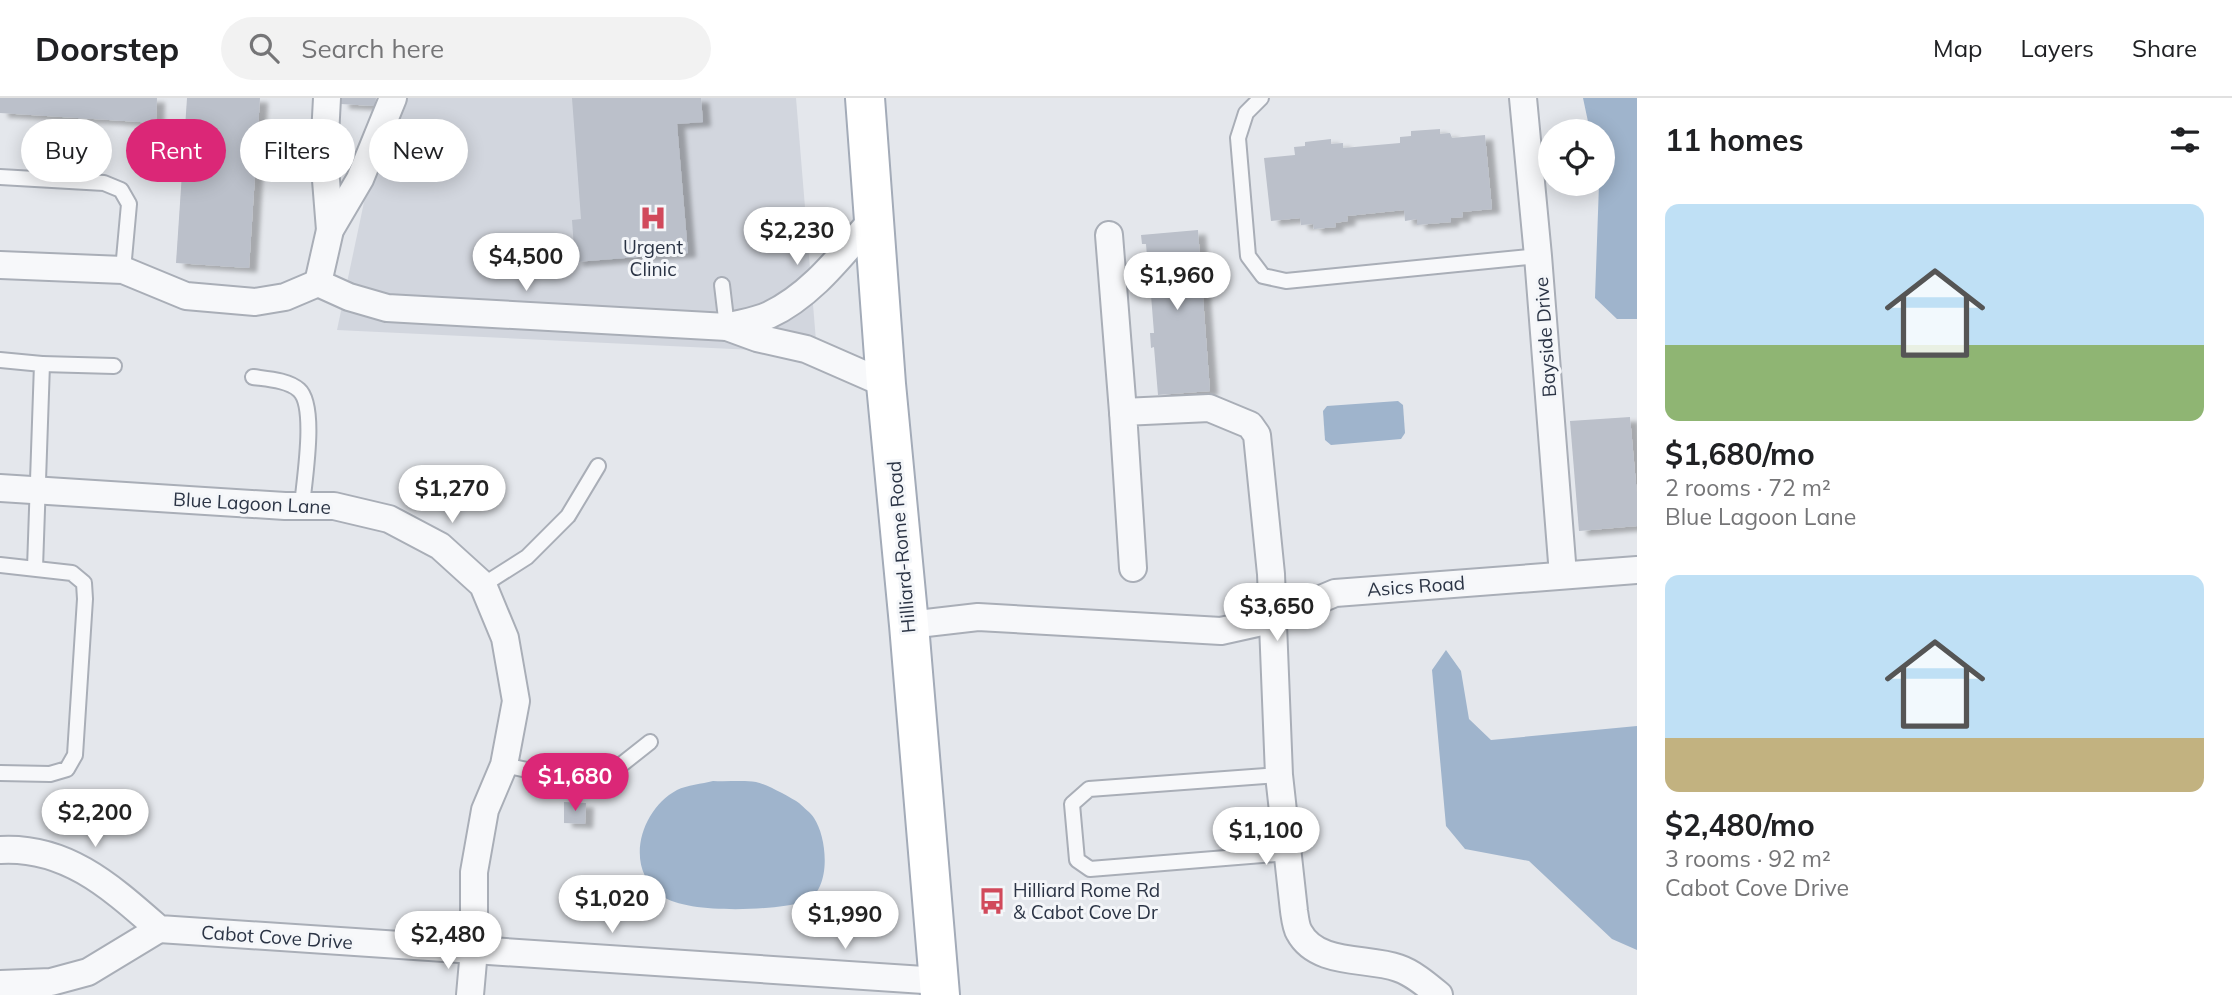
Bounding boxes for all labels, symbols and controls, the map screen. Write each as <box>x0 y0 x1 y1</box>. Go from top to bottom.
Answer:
search box <box>221 17 711 80</box>
text: Doorstep <box>35 28 179 69</box>
icon: search <box>245 29 283 67</box>
text: Search here <box>301 32 444 65</box>
text: Map <box>1933 33 1982 63</box>
text: Layers <box>2020 33 2094 63</box>
text: Share <box>2132 33 2197 63</box>
chip: Buy <box>21 119 112 182</box>
chip: Rent <box>126 119 226 182</box>
chip: Filters <box>240 119 355 182</box>
chip: New <box>369 119 468 182</box>
map controls <box>1538 119 1615 196</box>
button: locate <box>1538 119 1615 196</box>
text: 11 homes <box>1665 121 1804 159</box>
icon: filters <box>2166 121 2204 159</box>
hospital icon: Urgent Clinic <box>638 203 668 233</box>
pin: $2,230 <box>740 208 854 267</box>
text: $2,230 <box>760 215 834 244</box>
pin: $4,500 <box>469 234 583 293</box>
place label: Urgent Clinic <box>623 235 683 281</box>
text: $4,500 <box>489 241 563 270</box>
icon: home <box>1872 250 1998 376</box>
pin: $1,960 <box>1120 252 1234 312</box>
text: $1,960 <box>1140 260 1214 289</box>
street label: Bayside Drive <box>1529 276 1561 398</box>
text: $1,680/mo <box>1665 435 1815 473</box>
street label: Hilliard-Rome Road <box>882 460 920 634</box>
pin: $1,270 <box>395 466 509 525</box>
text: $1,270 <box>415 473 489 502</box>
text: 2 rooms · 72 m² <box>1665 473 1831 502</box>
street label: Blue Lagoon Lane <box>173 487 331 519</box>
text: Blue Lagoon Lane <box>1665 502 1856 531</box>
street label: Asics Road <box>1366 571 1466 601</box>
pin: $3,650 <box>1220 584 1334 643</box>
text: $3,650 <box>1240 591 1314 620</box>
icon: home <box>1872 621 1998 747</box>
pin: $1,680 <box>518 754 632 813</box>
text: $1,680 <box>538 761 612 790</box>
pin: $2,200 <box>38 790 152 849</box>
text: $2,200 <box>58 797 132 826</box>
text: $2,480/mo <box>1665 806 1815 844</box>
pin: $1,100 <box>1209 808 1323 867</box>
text: $1,100 <box>1229 815 1303 844</box>
text: 3 rooms · 92 m² <box>1665 844 1831 873</box>
text: Cabot Cove Drive <box>1665 873 1849 902</box>
pin: $1,020 <box>555 876 669 935</box>
place label: Hilliard Rome Rd & Cabot Cove Dr <box>1013 878 1160 924</box>
text: $1,020 <box>575 883 649 912</box>
bus stop icon: Hilliard Rome Rd & Cabot Cove Dr <box>977 886 1007 916</box>
pin: $1,990 <box>788 892 902 951</box>
text: $1,990 <box>808 899 882 928</box>
pin: $2,480 <box>391 912 505 971</box>
text: $2,480 <box>411 919 485 948</box>
street label: Cabot Cove Drive <box>200 920 354 954</box>

